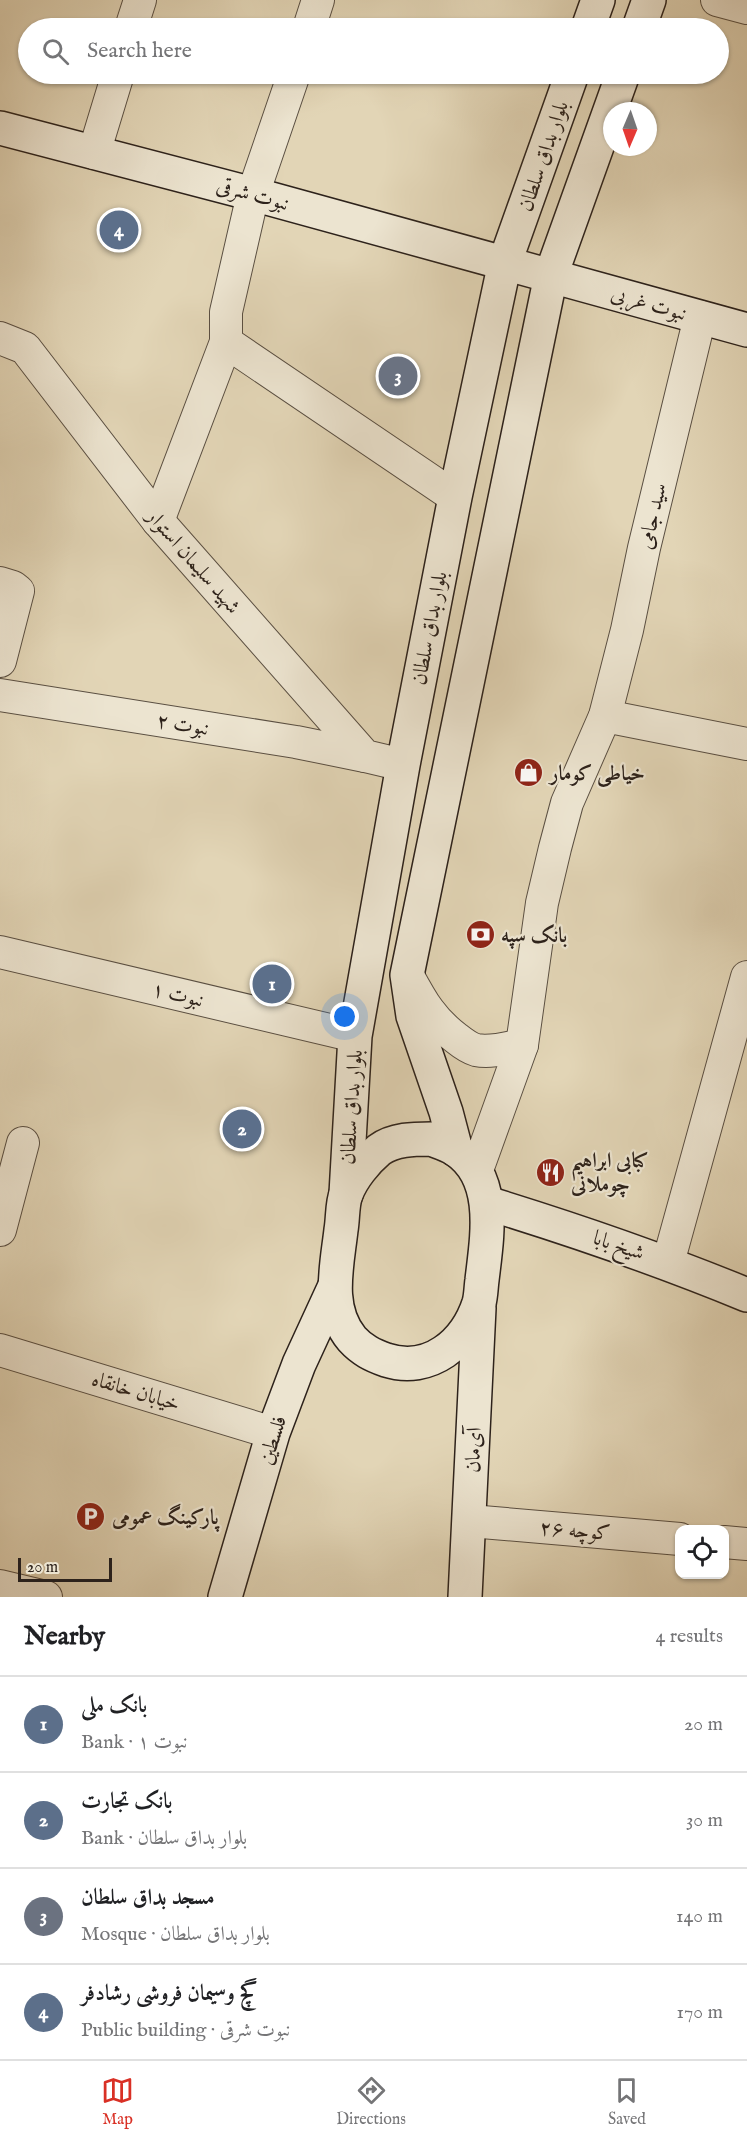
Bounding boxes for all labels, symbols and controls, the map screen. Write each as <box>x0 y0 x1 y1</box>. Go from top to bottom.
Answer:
search box <box>18 18 729 84</box>
icon: search <box>39 35 72 68</box>
text: Search here <box>87 37 192 65</box>
street label: بلوار بداق سلطان <box>513 98 576 215</box>
north arrow <box>603 102 657 156</box>
street label: نبوت شرقی <box>213 173 292 218</box>
pin: 4 <box>100 208 138 252</box>
street label: نبوت غربی <box>607 281 690 328</box>
pin: 3 <box>378 354 418 398</box>
street label: سید جامی <box>633 481 674 552</box>
street label: شهید سلیمان استوار <box>139 502 246 620</box>
street label: بلوار بداق سلطان <box>406 569 455 687</box>
street label: نبوت ۲ <box>155 708 211 743</box>
shop icon: خیاطی کومار <box>513 757 545 789</box>
place label: خیاطی کومار <box>548 761 645 788</box>
bank icon: بانک سپه <box>464 919 496 951</box>
place label: بانک سپه <box>501 923 567 950</box>
pin: 1 <box>252 962 292 1006</box>
street label: نبوت ۱ <box>149 976 206 1015</box>
your location <box>330 1002 359 1031</box>
street label: بلوار بداق سلطان <box>335 1049 370 1166</box>
pin: 2 <box>222 1106 262 1152</box>
place label: کبابی ابراهیم چوملانی <box>570 1148 648 1199</box>
restaurant icon: کبابی ابراهیم چوملانی <box>534 1156 566 1188</box>
street label: شیخ بابا <box>588 1225 648 1272</box>
street label: خیابان خانقاه <box>88 1366 183 1419</box>
street label: فلسطین <box>253 1413 294 1468</box>
street label: آی‌مان <box>459 1424 489 1473</box>
parking icon: پارکینگ عمومی <box>75 1501 107 1533</box>
place label: پارکینگ عمومی <box>111 1503 221 1532</box>
street label: کوچه ۲۶ <box>538 1515 611 1548</box>
map controls <box>675 1525 729 1579</box>
button: locate <box>675 1525 729 1579</box>
scale bar <box>18 1555 112 1582</box>
text: 20 m <box>27 1558 58 1578</box>
text: Nearby <box>24 1620 105 1653</box>
text: 4 results <box>656 1624 723 1649</box>
text: بانک ملی <box>81 1692 147 1720</box>
text: 1 <box>40 1712 47 1737</box>
text: 20 m <box>684 1712 723 1737</box>
text: Bank · نبوت ۱ <box>81 1730 188 1755</box>
text: بانک تجارت <box>81 1788 172 1816</box>
text: 2 <box>39 1808 48 1833</box>
text: 30 m <box>686 1808 723 1833</box>
text: Bank · بلوار بداق سلطان <box>81 1826 247 1851</box>
text: مسجد بداق سلطان <box>81 1884 215 1912</box>
text: 3 <box>40 1904 47 1929</box>
text: 140 m <box>676 1904 723 1929</box>
text: Mosque · بلوار بداق سلطان <box>81 1922 270 1947</box>
text: گچ وسیمان فروشی رشادفر <box>81 1980 257 2008</box>
text: 4 <box>39 2000 48 2025</box>
text: 170 m <box>677 2000 723 2025</box>
text: Public building · نبوت شرقی <box>81 2018 290 2043</box>
tab: Map <box>101 2074 134 2130</box>
tab: Directions <box>336 2074 406 2130</box>
tab: Saved <box>608 2074 646 2130</box>

